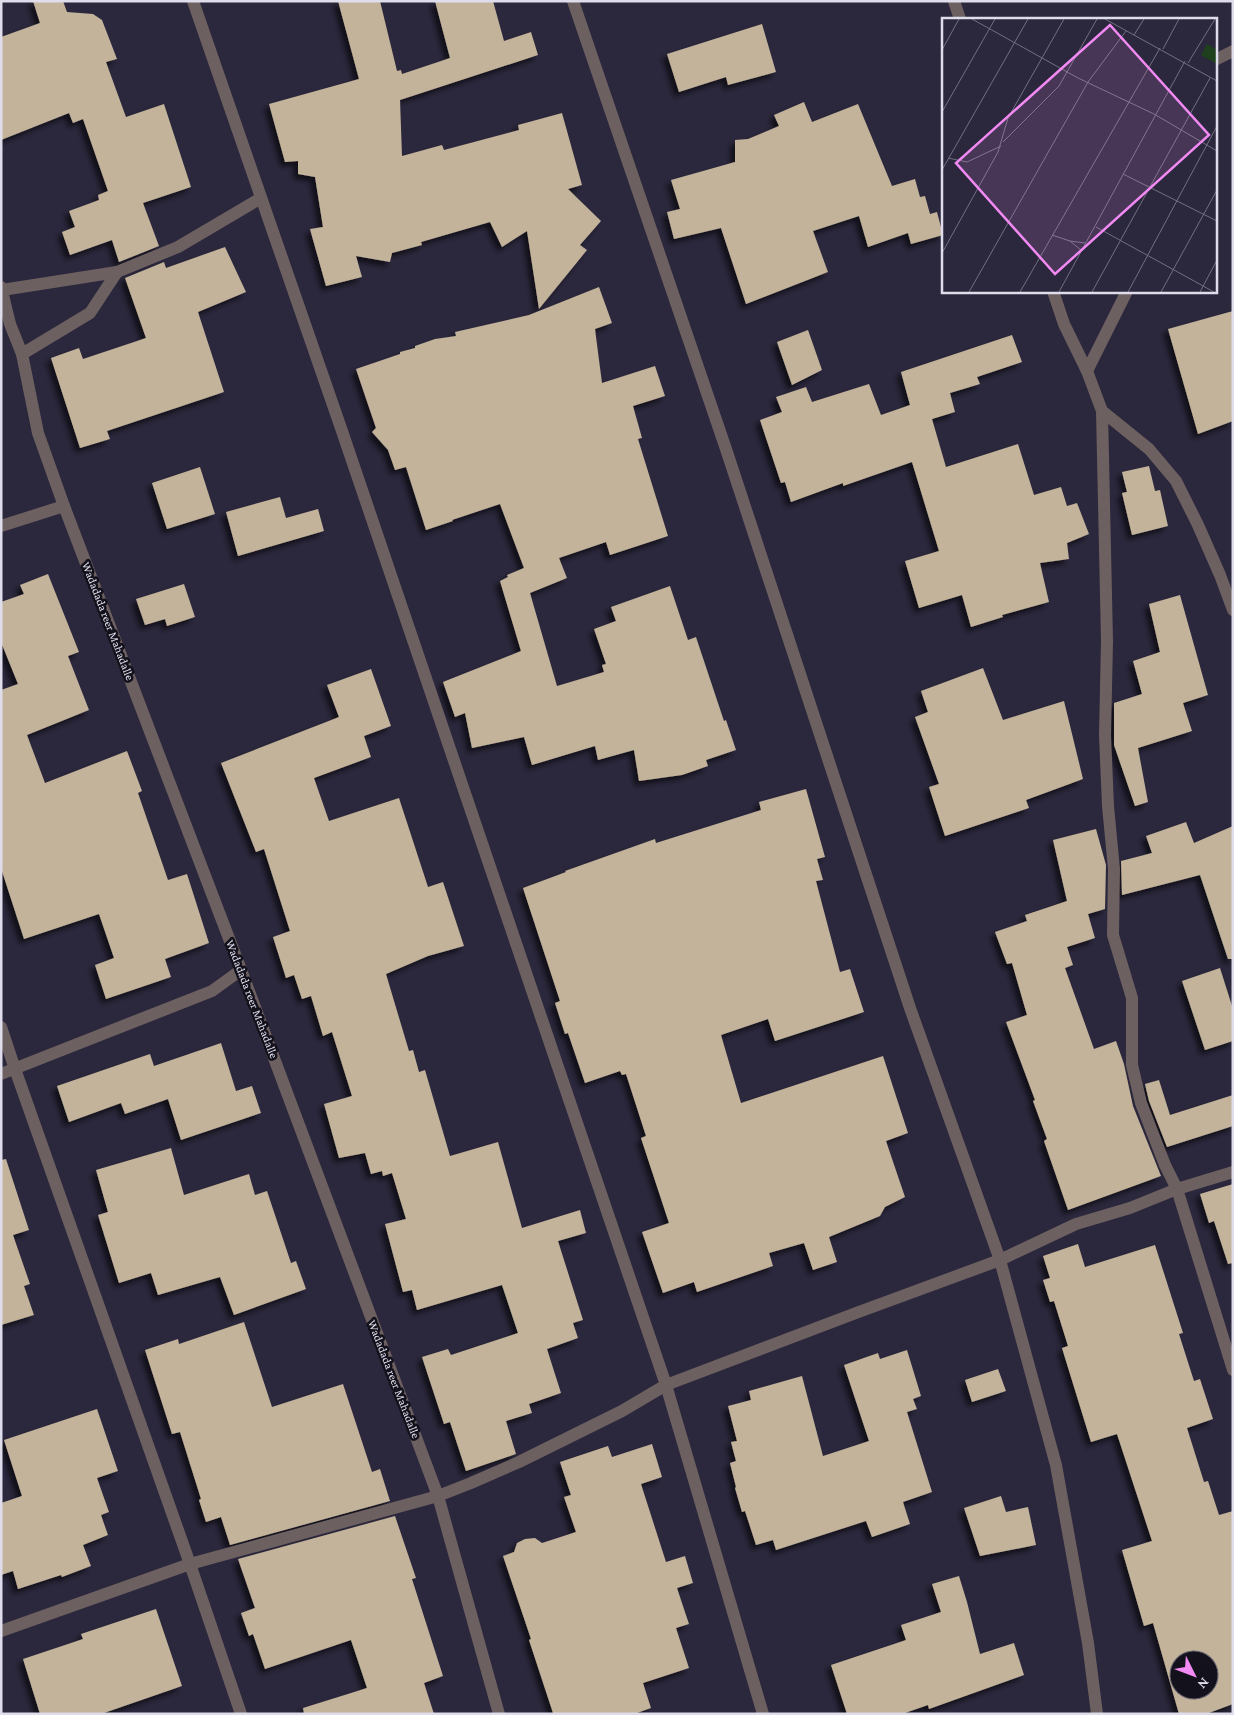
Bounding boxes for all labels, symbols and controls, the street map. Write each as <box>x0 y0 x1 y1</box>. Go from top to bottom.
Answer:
inset map <box>942 18 1216 292</box>
street label: Wadadada reer Mahadalle <box>79 560 137 682</box>
street label: Wadadada reer Mahadalle <box>223 938 281 1060</box>
street label: Wadadada reer Mahadalle <box>365 1318 423 1440</box>
north arrow <box>1169 1650 1219 1700</box>
text: N <box>1194 1675 1213 1693</box>

